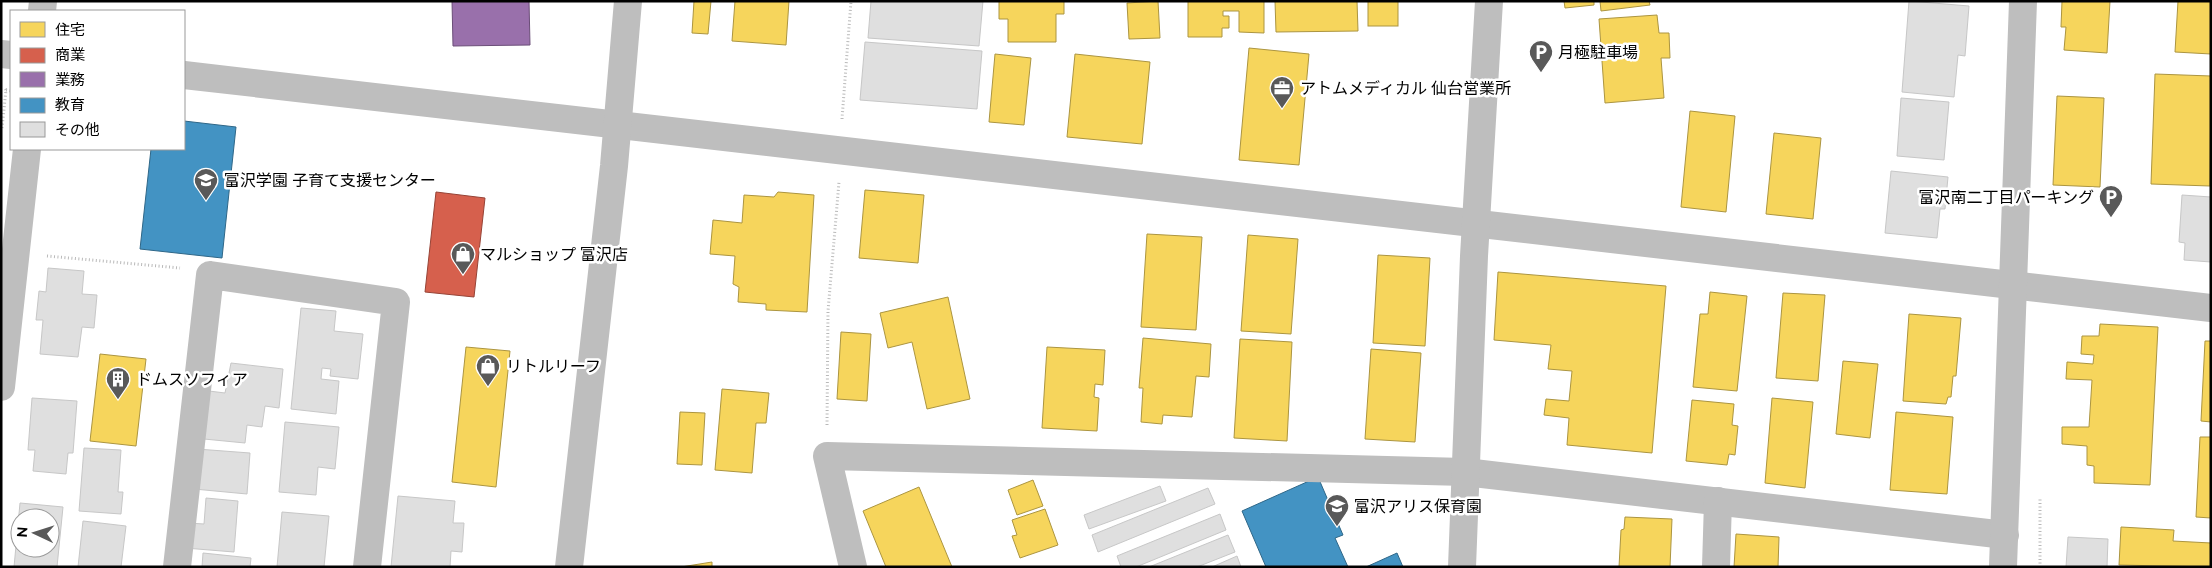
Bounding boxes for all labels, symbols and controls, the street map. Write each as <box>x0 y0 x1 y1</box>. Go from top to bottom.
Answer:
legend <box>10 10 185 150</box>
text: 住宅 <box>55 21 85 39</box>
parking icon: 月極駐車場 <box>1528 39 1554 73</box>
place label: 月極駐車場 <box>1558 43 1638 62</box>
text: 商業 <box>55 46 85 64</box>
text: 業務 <box>55 71 85 89</box>
office icon: アトムメディカル 仙台営業所 <box>1269 75 1295 109</box>
place label: アトムメディカル 仙台営業所 <box>1300 79 1511 98</box>
text: 教育 <box>55 96 85 114</box>
text: その他 <box>55 121 100 139</box>
school or university icon: 富沢学園 子育て支援センター <box>193 167 219 201</box>
place label: 富沢学園 子育て支援センター <box>224 171 436 190</box>
parking icon: 富沢南二丁目パーキング <box>2098 184 2124 218</box>
place label: 富沢南二丁目パーキング <box>1918 188 2094 207</box>
shop icon: マルショップ 富沢店 <box>450 241 476 275</box>
place label: マルショップ 富沢店 <box>480 245 628 264</box>
shop icon: リトルリーフ <box>475 353 501 387</box>
place label: リトルリーフ <box>506 357 601 376</box>
building icon: ドムスソフィア <box>105 366 131 400</box>
place label: ドムスソフィア <box>136 370 248 389</box>
school or university icon: 富沢アリス保育園 <box>1324 493 1350 527</box>
place label: 富沢アリス保育園 <box>1354 497 1482 516</box>
north arrow <box>10 508 60 558</box>
text: N <box>14 526 30 538</box>

